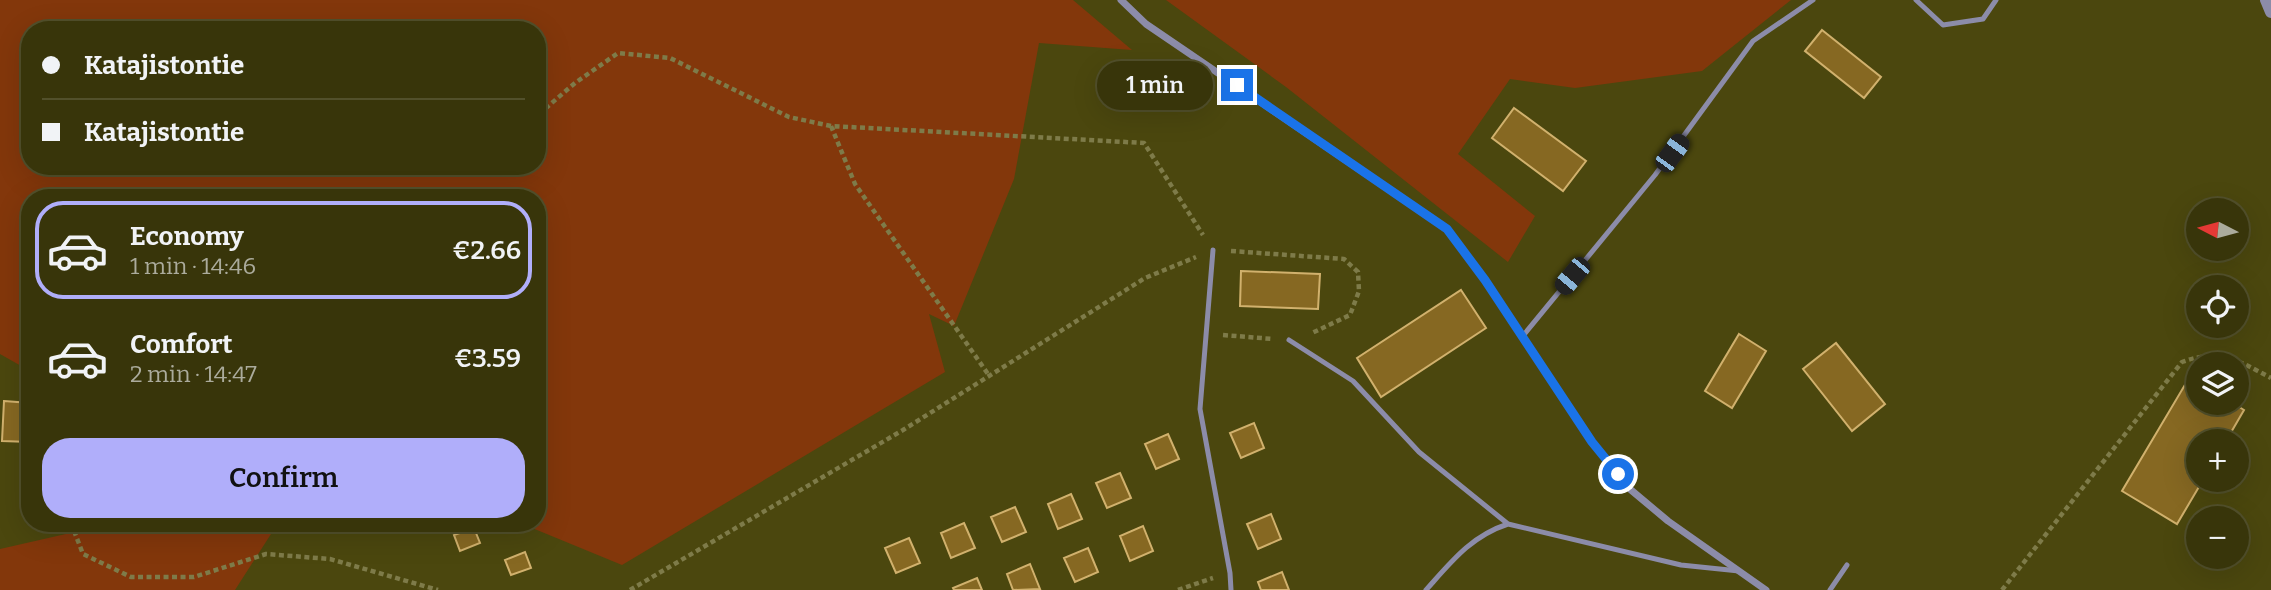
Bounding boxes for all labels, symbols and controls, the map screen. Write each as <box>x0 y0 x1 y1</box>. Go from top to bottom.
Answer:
text: Katajistontie <box>84 50 244 81</box>
callout: 1 min <box>1097 60 1212 110</box>
route end <box>1221 69 1253 101</box>
text: 1 min <box>1126 71 1184 99</box>
text: Katajistontie <box>84 117 244 148</box>
car <box>1652 130 1693 176</box>
north arrow <box>2186 198 2249 261</box>
map controls <box>2186 198 2249 569</box>
icon: car <box>46 219 109 282</box>
text: Economy <box>130 221 244 252</box>
text: €2.66 <box>452 235 521 266</box>
text: 1 min · 14:46 <box>130 252 256 280</box>
car <box>1551 253 1594 299</box>
button: locate <box>2186 275 2249 338</box>
icon: car <box>46 327 109 390</box>
text: Comfort <box>130 329 233 360</box>
text: €3.59 <box>454 343 521 374</box>
button: layers <box>2186 352 2249 415</box>
text: 2 min · 14:47 <box>130 360 257 388</box>
button: + <box>2186 429 2249 492</box>
button: Confirm <box>42 438 525 518</box>
route start <box>1602 458 1634 490</box>
button: − <box>2186 506 2249 569</box>

